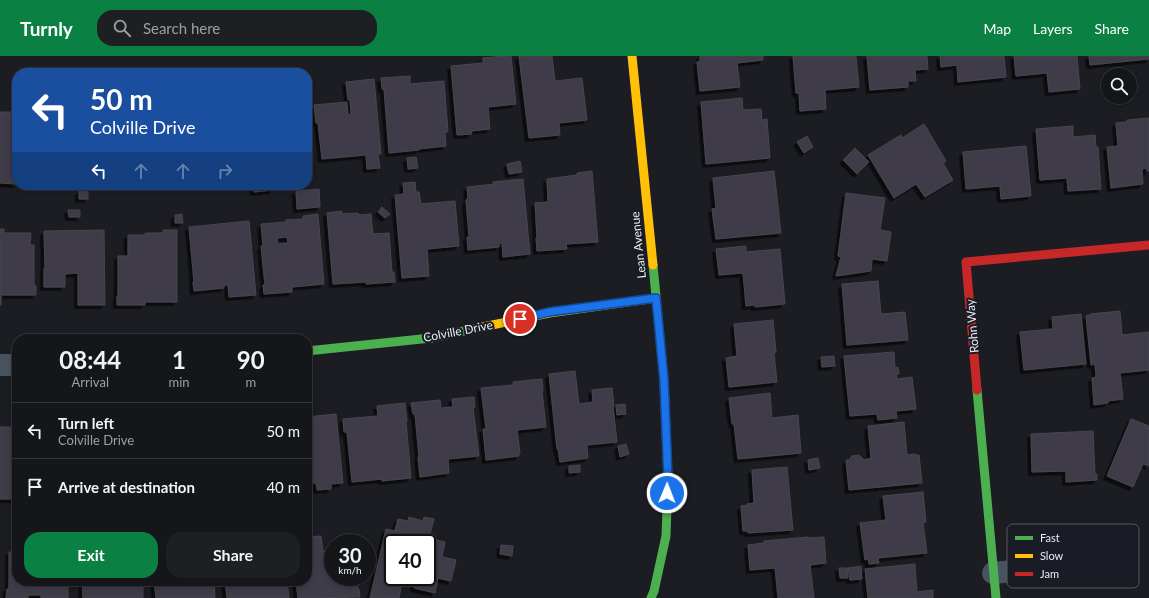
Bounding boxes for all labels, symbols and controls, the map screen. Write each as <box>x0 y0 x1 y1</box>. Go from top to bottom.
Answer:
search box <box>97 10 377 46</box>
text: Turnly <box>20 17 73 40</box>
icon: search <box>111 17 133 39</box>
text: Search here <box>143 19 220 37</box>
text: Map <box>983 20 1011 37</box>
text: Layers <box>1033 20 1073 37</box>
text: Share <box>1095 20 1129 37</box>
map controls <box>1101 68 1137 104</box>
button: search <box>1101 68 1137 104</box>
text: 50 m <box>90 82 153 116</box>
icon: left <box>24 84 76 136</box>
text: Colville Drive <box>90 116 195 138</box>
icon: left <box>88 160 110 182</box>
icon: ahead <box>130 160 152 182</box>
icon: ahead <box>172 160 194 182</box>
icon: right <box>214 160 236 182</box>
street label: Lean Avenue <box>627 211 649 279</box>
street label: Rohn Way <box>962 298 982 354</box>
pin <box>503 302 537 336</box>
icon: arrive <box>509 308 531 330</box>
street label: Colville Drive <box>422 317 494 345</box>
text: 08:44 <box>59 345 121 374</box>
text: 1 <box>172 345 186 374</box>
text: 90 <box>237 345 265 374</box>
text: Arrival <box>72 374 109 390</box>
text: min <box>168 374 190 390</box>
text: m <box>245 374 256 390</box>
text: Turn left <box>58 414 114 432</box>
icon: left <box>24 420 46 442</box>
text: 50 m <box>266 422 300 440</box>
text: Colville Drive <box>58 432 134 448</box>
position arrow <box>646 472 688 514</box>
icon: arrive <box>24 476 46 498</box>
text: Arrive at destination <box>58 478 195 496</box>
text: 40 m <box>266 478 300 496</box>
legend <box>1007 524 1139 588</box>
text: Fast <box>1040 531 1060 544</box>
button: Exit <box>24 532 158 578</box>
button: Share <box>166 532 300 578</box>
speed limit sign: 40 <box>384 534 436 586</box>
text: 30 <box>338 543 362 567</box>
text: Slow <box>1040 549 1064 562</box>
text: km/h <box>338 564 362 576</box>
text: Jam <box>1040 567 1059 580</box>

